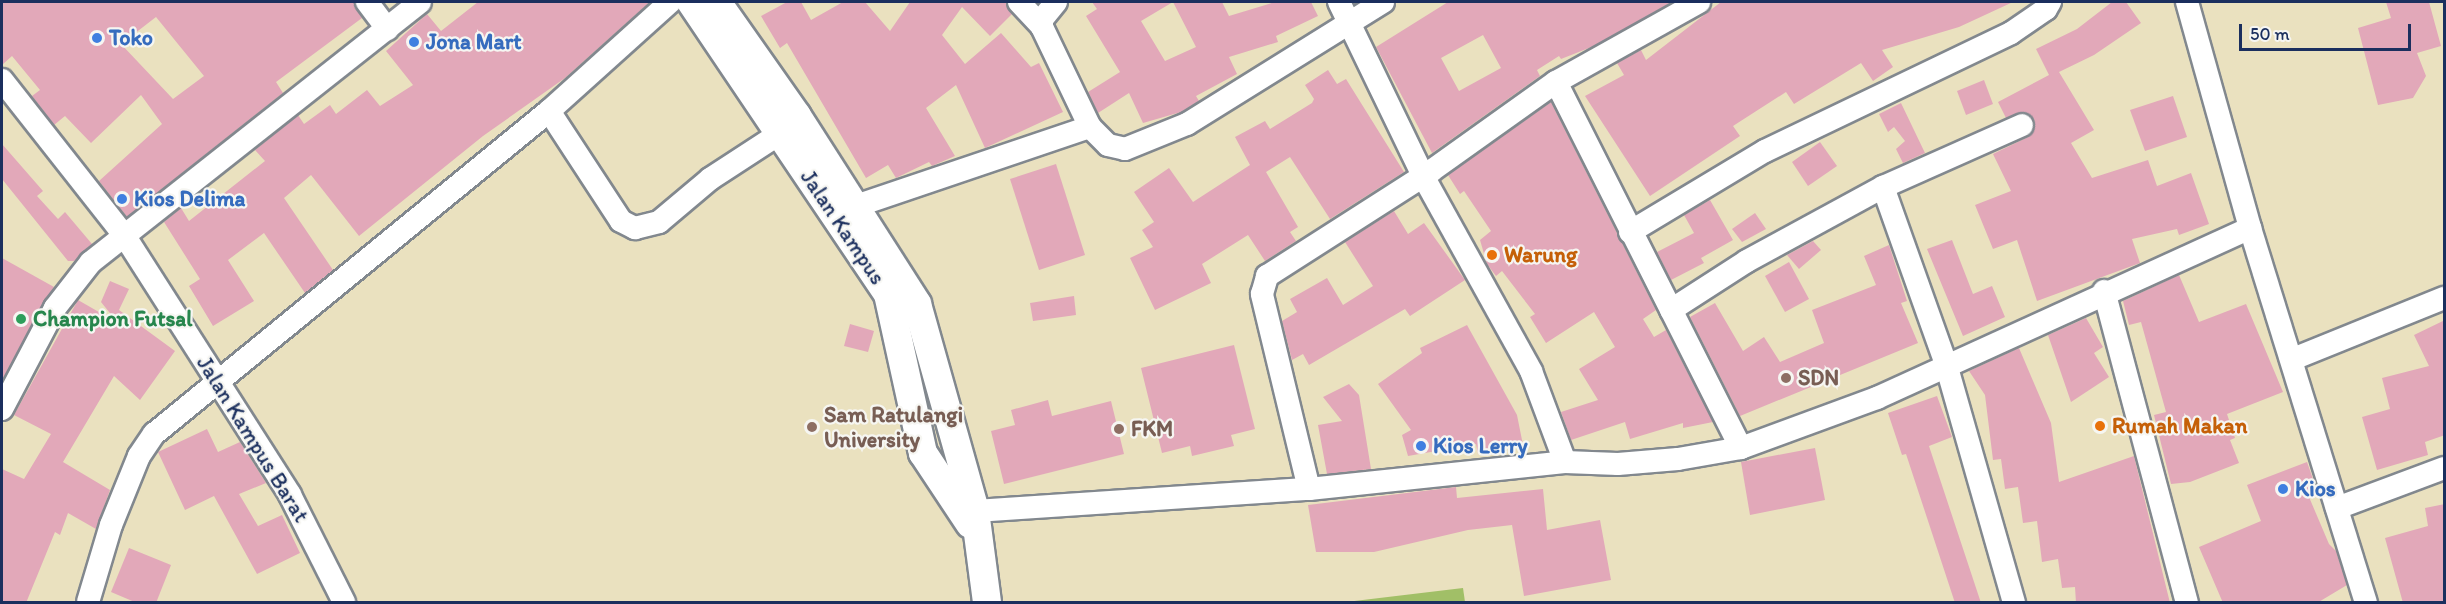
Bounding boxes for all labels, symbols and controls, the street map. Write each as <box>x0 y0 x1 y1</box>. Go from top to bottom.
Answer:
scale bar <box>2242 12 2414 50</box>
text: 50 m <box>2250 23 2290 45</box>
place label: Toko <box>109 25 153 51</box>
place label: Jona Mart <box>426 29 522 55</box>
marker: Toko <box>90 31 104 45</box>
marker: Jona Mart <box>407 35 421 49</box>
street label: Jalan Kampus <box>795 165 891 289</box>
place label: Kios Delima <box>134 186 246 212</box>
marker: Kios Delima <box>115 192 129 206</box>
place label: Warung <box>1504 242 1577 268</box>
marker: Warung <box>1485 248 1499 262</box>
place label: Champion Futsal <box>33 306 192 332</box>
marker: Champion Futsal <box>14 312 28 326</box>
street label: Jalan Kampus Barat <box>191 351 315 527</box>
place label: SDN <box>1798 365 1839 391</box>
marker: SDN <box>1779 371 1793 385</box>
place label: Sam Ratulangi University <box>824 401 963 452</box>
place label: Rumah Makan <box>2112 413 2246 439</box>
place label: FKM <box>1131 416 1173 442</box>
marker: Rumah Makan <box>2093 419 2107 433</box>
marker: Sam Ratulangi University <box>805 420 819 434</box>
marker: FKM <box>1112 422 1126 436</box>
place label: Kios Lerry <box>1433 433 1528 459</box>
marker: Kios Lerry <box>1414 439 1428 453</box>
place label: Kios <box>2295 476 2336 502</box>
marker: Kios <box>2276 482 2290 496</box>

